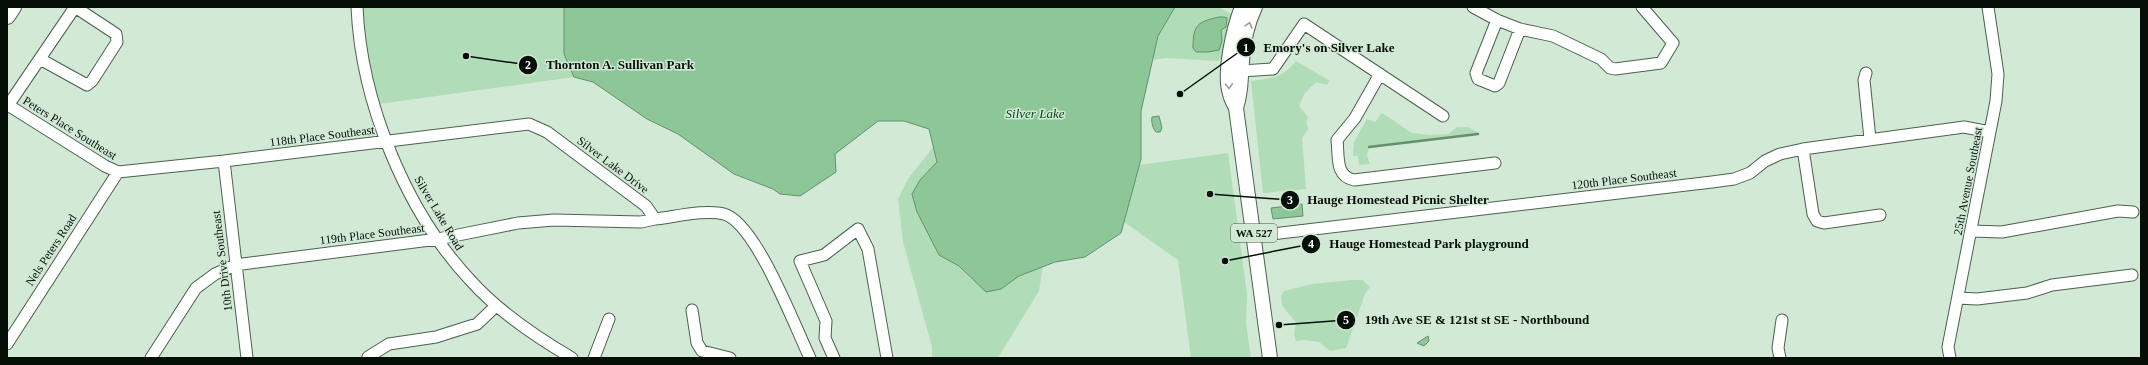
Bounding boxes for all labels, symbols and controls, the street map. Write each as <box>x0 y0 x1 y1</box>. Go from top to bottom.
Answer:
one-way arrow <box>1244 22 1253 29</box>
callout: Emory's on Silver Lake <box>1236 35 1403 60</box>
text: Emory's on Silver Lake <box>1264 40 1395 55</box>
text: 1 <box>1243 41 1249 55</box>
callout: Thornton A. Sullivan Park <box>518 52 702 77</box>
text: Thornton A. Sullivan Park <box>546 57 695 72</box>
text: 2 <box>525 58 531 72</box>
one-way arrow <box>1225 83 1233 89</box>
street label: Peters Place Southeast <box>21 93 120 163</box>
water label: Silver Lake <box>1006 106 1065 121</box>
street label: 118th Place Southeast <box>269 123 376 149</box>
street label: 25th Avenue Southeast <box>1951 125 1985 236</box>
street label: Silver Lake Drive <box>574 134 652 196</box>
street label: 120th Place Southeast <box>1571 166 1678 192</box>
street label: Silver Lake Road <box>411 173 467 253</box>
callout: Hauge Homestead Picnic Shelter <box>1280 187 1497 212</box>
text: Hauge Homestead Picnic Shelter <box>1307 192 1489 207</box>
text: 3 <box>1287 193 1293 207</box>
street label: 10th Drive Southeast <box>209 209 235 312</box>
street label: Nels Peters Road <box>23 212 79 288</box>
street label: 119th Place Southeast <box>319 221 426 247</box>
road number: WA 527 <box>1231 224 1277 242</box>
callout: Hauge Homestead Park playground <box>1301 231 1537 256</box>
text: Hauge Homestead Park playground <box>1329 236 1530 251</box>
text: 4 <box>1308 237 1314 251</box>
callout: 19th Ave SE & 121st st SE - Northbound <box>1336 307 1597 332</box>
text: 19th Ave SE & 121st st SE - Northbound <box>1365 312 1590 327</box>
text: 5 <box>1343 313 1349 327</box>

